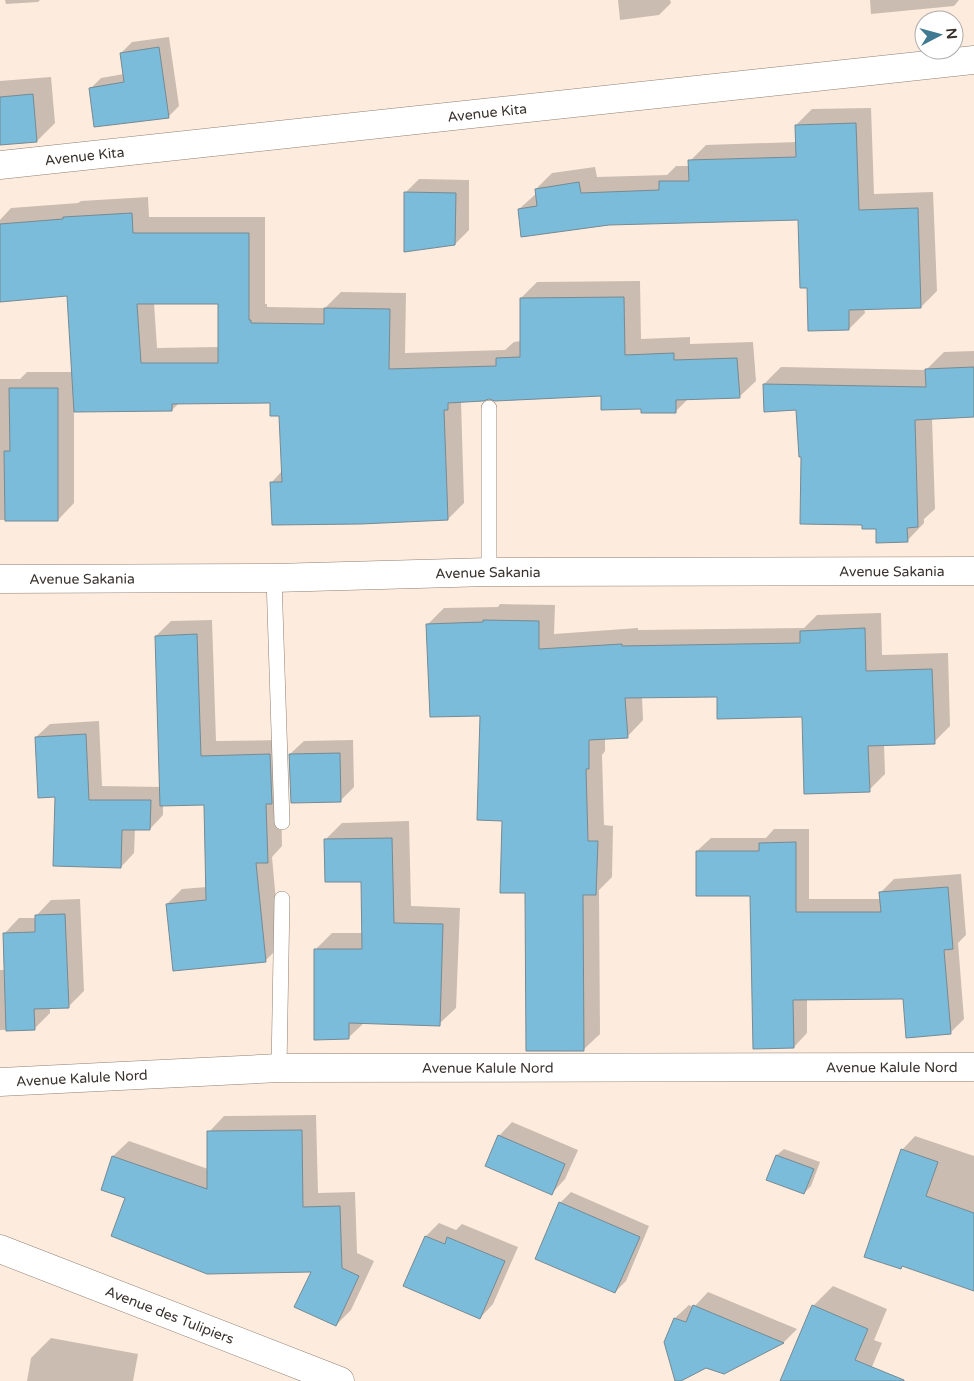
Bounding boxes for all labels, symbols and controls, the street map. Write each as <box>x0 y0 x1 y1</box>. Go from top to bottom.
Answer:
north arrow <box>914 10 964 60</box>
text: N <box>942 27 960 40</box>
street label: Avenue Kita <box>447 100 528 125</box>
street label: Avenue Kita <box>44 143 125 169</box>
street label: Avenue Sakania <box>435 563 541 582</box>
street label: Avenue Sakania <box>839 563 945 580</box>
street label: Avenue Sakania <box>29 570 135 587</box>
street label: Avenue Kalule Nord <box>422 1059 554 1076</box>
street label: Avenue Kalule Nord <box>826 1059 958 1076</box>
street label: Avenue Kalule Nord <box>16 1066 148 1090</box>
street label: Avenue des Tulipiers <box>103 1282 237 1348</box>

